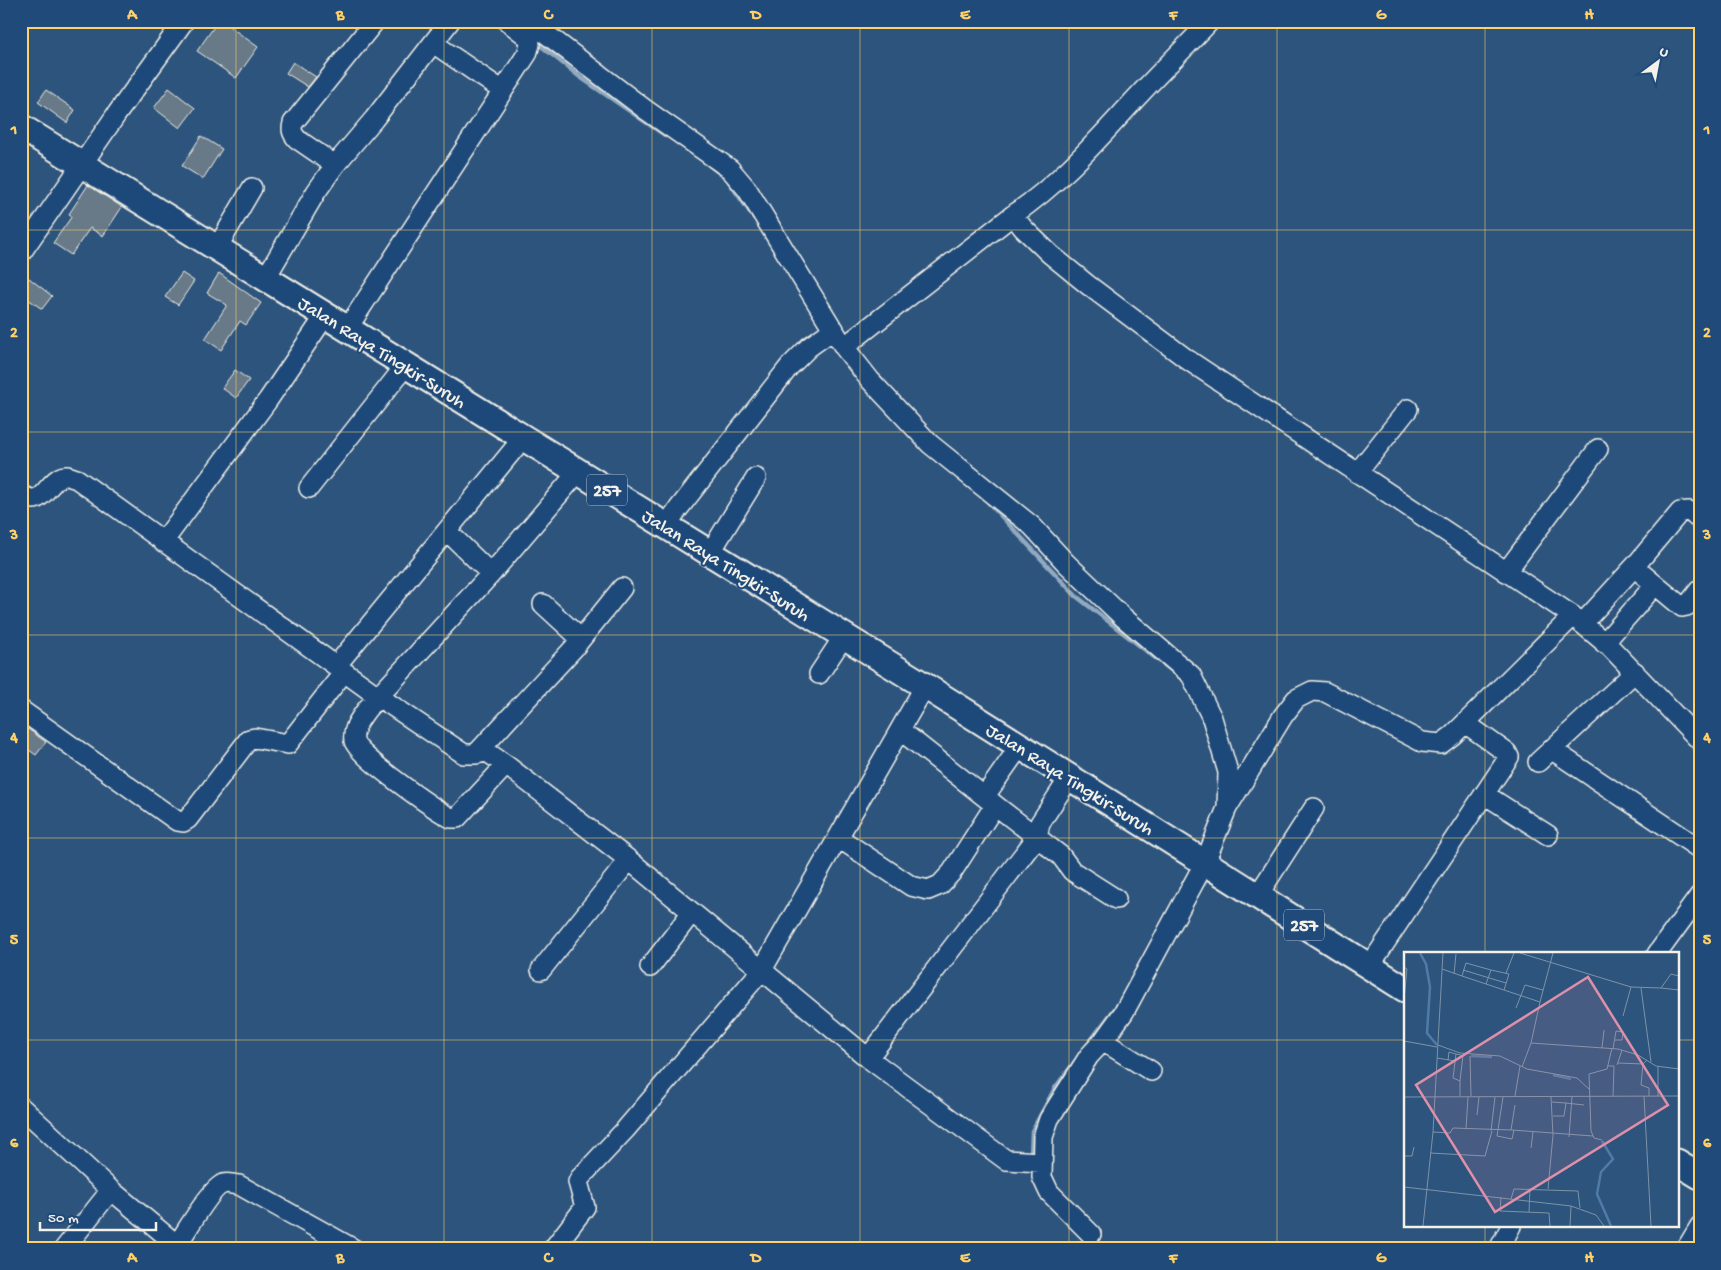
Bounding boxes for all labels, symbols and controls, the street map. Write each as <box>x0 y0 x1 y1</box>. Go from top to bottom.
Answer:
text: A <box>126 7 138 26</box>
text: B <box>335 7 345 26</box>
text: C <box>543 7 554 26</box>
text: D <box>749 7 762 26</box>
text: E <box>960 7 971 26</box>
text: F <box>1168 7 1179 26</box>
text: G <box>1376 7 1387 26</box>
text: H <box>1584 7 1594 26</box>
north arrow <box>1634 38 1684 88</box>
text: U <box>1656 44 1672 62</box>
text: 1 <box>10 122 17 141</box>
text: 1 <box>1703 122 1710 141</box>
street label: Jalan Raya Tingkir-Suruh <box>293 293 469 415</box>
text: 2 <box>10 325 18 344</box>
text: 2 <box>1703 325 1711 344</box>
road number: 257 <box>587 474 627 506</box>
street label: Jalan Raya Tingkir-Suruh <box>637 506 813 628</box>
text: 3 <box>9 527 18 546</box>
text: 3 <box>1702 527 1711 546</box>
street label: Jalan Raya Tingkir-Suruh <box>981 720 1157 842</box>
text: 4 <box>9 730 18 749</box>
text: 4 <box>1702 730 1711 749</box>
road number: 257 <box>1284 910 1324 940</box>
text: 5 <box>10 932 19 951</box>
text: 5 <box>1703 932 1712 951</box>
inset map <box>1404 952 1678 1228</box>
text: 6 <box>10 1135 19 1154</box>
text: 6 <box>1703 1135 1712 1154</box>
scale bar <box>40 1200 156 1232</box>
text: 50 m <box>48 1210 79 1228</box>
text: A <box>126 1250 138 1269</box>
text: B <box>335 1250 345 1269</box>
text: C <box>543 1250 554 1269</box>
text: D <box>749 1250 762 1269</box>
text: E <box>960 1250 971 1269</box>
text: F <box>1168 1250 1179 1269</box>
text: G <box>1376 1250 1387 1269</box>
text: H <box>1584 1250 1594 1269</box>

